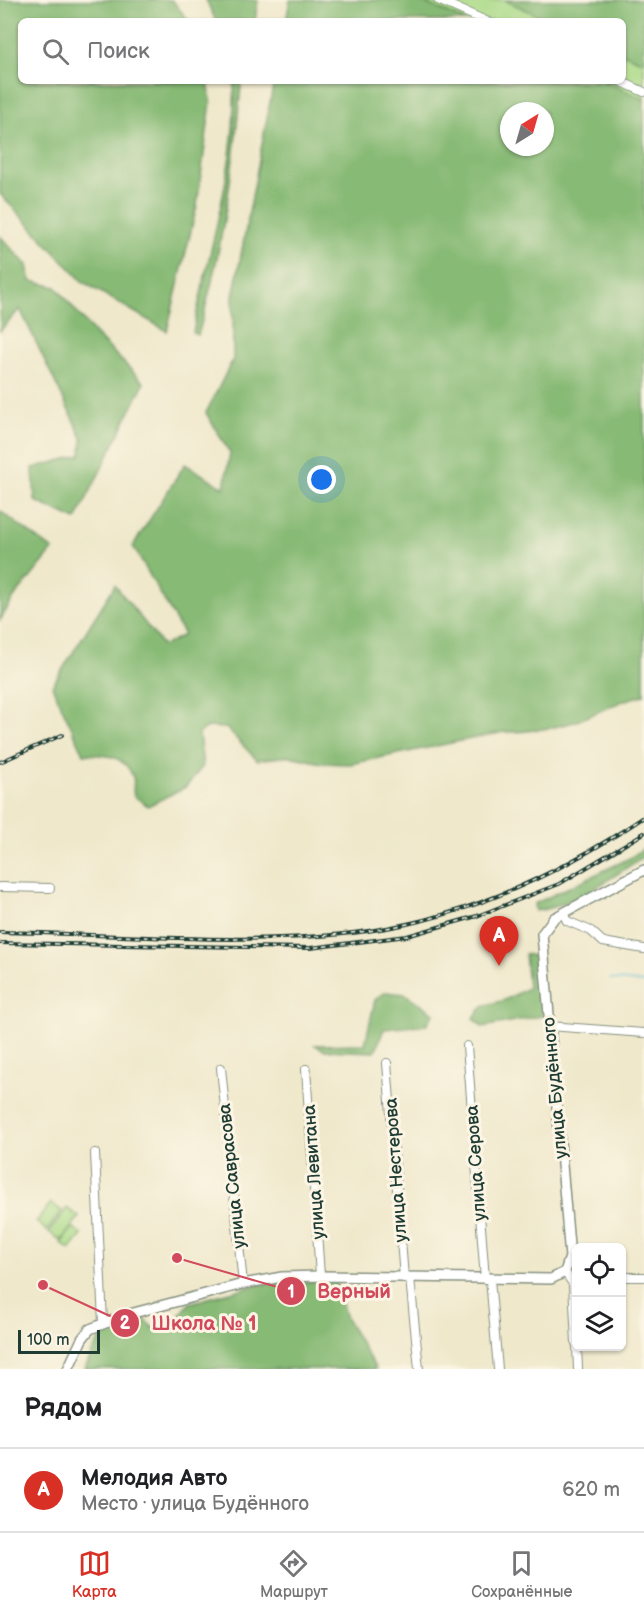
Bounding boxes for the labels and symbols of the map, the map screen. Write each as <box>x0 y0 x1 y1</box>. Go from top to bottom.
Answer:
north arrow <box>500 102 554 156</box>
your location <box>307 465 336 494</box>
pin: A <box>480 916 518 966</box>
street label: улица Будённого <box>538 1016 572 1160</box>
street label: улица Нестерова <box>380 1097 412 1243</box>
street label: улица Саврасова <box>214 1102 250 1250</box>
street label: улица Левитана <box>299 1104 329 1240</box>
street label: улица Серова <box>461 1104 491 1222</box>
callout: Верный <box>276 1272 403 1310</box>
text: Верный <box>317 1280 391 1304</box>
text: 1 <box>287 1282 295 1303</box>
callout: Школа № 1 <box>110 1304 269 1342</box>
text: Школа № 1 <box>151 1312 257 1336</box>
text: 2 <box>120 1313 131 1334</box>
scale bar <box>18 1327 100 1354</box>

